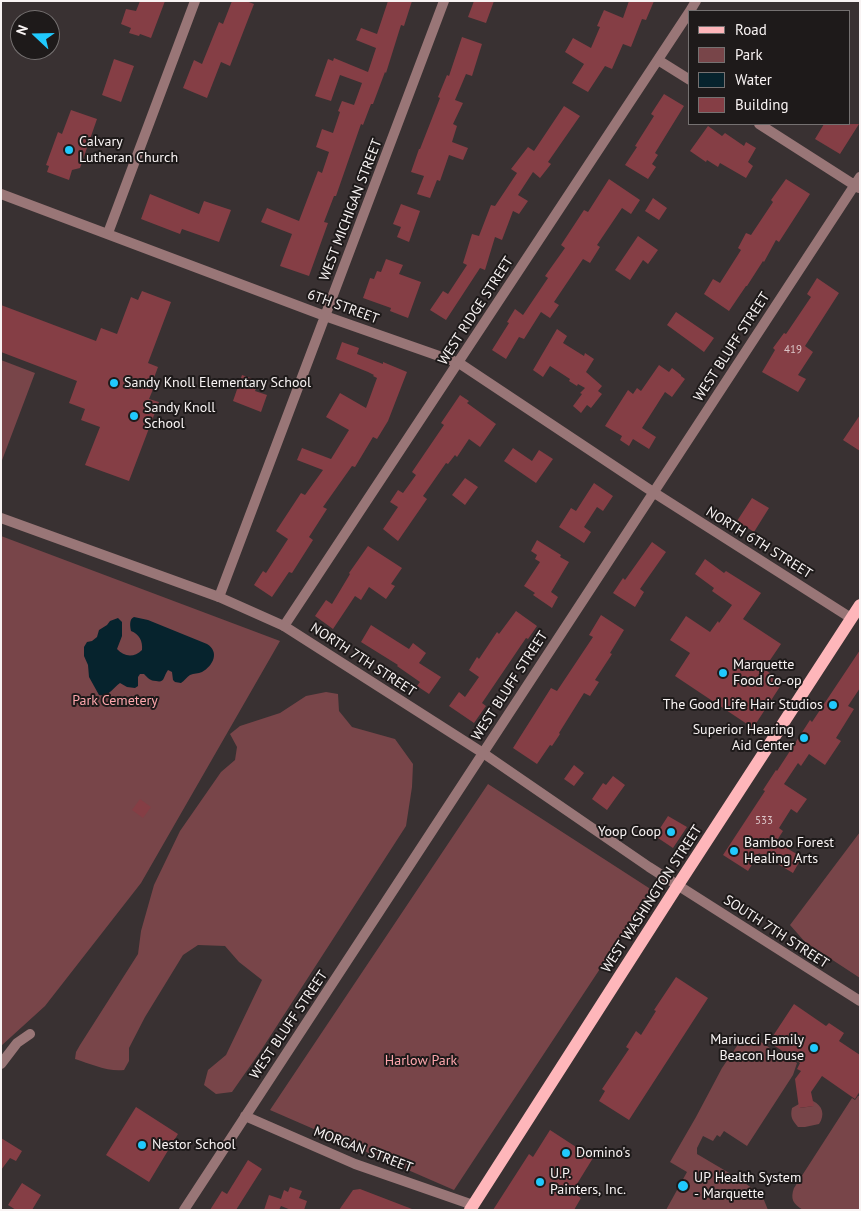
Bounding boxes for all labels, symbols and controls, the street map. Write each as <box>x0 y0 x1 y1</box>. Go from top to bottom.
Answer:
north arrow <box>10 10 60 60</box>
legend <box>688 10 851 125</box>
text: Road <box>735 20 767 39</box>
text: N <box>12 22 32 38</box>
text: Park <box>735 45 763 64</box>
text: Water <box>735 70 772 89</box>
text: Building <box>735 95 789 114</box>
place label: Calvary Lutheran Church <box>79 134 178 166</box>
street label: WEST MICHIGAN STREET <box>316 137 386 283</box>
marker: Calvary Lutheran Church <box>63 144 75 156</box>
street label: WEST RIDGE STREET <box>435 254 517 368</box>
street label: 6TH STREET <box>305 286 381 328</box>
street label: WEST BLUFF STREET <box>690 289 774 405</box>
house number: 419 <box>784 343 802 357</box>
place label: Sandy Knoll Elementary School <box>124 375 311 391</box>
marker: Sandy Knoll Elementary School <box>108 377 120 389</box>
place label: Sandy Knoll School <box>144 400 215 432</box>
marker: Sandy Knoll School <box>128 410 140 422</box>
street label: NORTH 6TH STREET <box>703 503 815 583</box>
street label: NORTH 7TH STREET <box>307 620 419 700</box>
street label: WEST BLUFF STREET <box>468 628 552 744</box>
place label: Marquette Food Co-op <box>733 657 802 690</box>
marker: Marquette Food Co-op <box>717 667 729 679</box>
park label: Park Cemetery <box>72 693 158 709</box>
place label: The Good Life Hair Studios <box>663 697 823 713</box>
marker: The Good Life Hair Studios <box>827 699 839 711</box>
place label: Superior Hearing Aid Center <box>693 722 794 754</box>
marker: Superior Hearing Aid Center <box>798 732 810 744</box>
house number: 533 <box>755 814 773 828</box>
street label: WEST WASHINGTON STREET <box>598 822 706 976</box>
place label: Yoop Coop <box>598 824 661 840</box>
marker: Yoop Coop <box>665 826 677 838</box>
place label: Bamboo Forest Healing Arts <box>744 835 834 868</box>
marker: Bamboo Forest Healing Arts <box>728 845 740 857</box>
street label: SOUTH 7TH STREET <box>720 892 832 972</box>
street label: WEST BLUFF STREET <box>246 968 332 1082</box>
place label: Mariucci Family Beacon House <box>710 1032 804 1064</box>
marker: Mariucci Family Beacon House <box>808 1042 820 1054</box>
park label: Harlow Park <box>385 1053 457 1069</box>
street label: MORGAN STREET <box>311 1123 415 1177</box>
place label: Nestor School <box>152 1137 236 1153</box>
marker: Nestor School <box>136 1139 148 1151</box>
place label: Domino's <box>576 1145 630 1161</box>
marker: Domino's <box>560 1147 572 1159</box>
place label: U.P. Painters, Inc. <box>550 1166 626 1198</box>
place label: UP Health System - Marquette <box>694 1170 801 1202</box>
marker: U.P. Painters, Inc. <box>534 1176 546 1188</box>
marker: UP Health System - Marquette <box>676 1179 690 1193</box>

